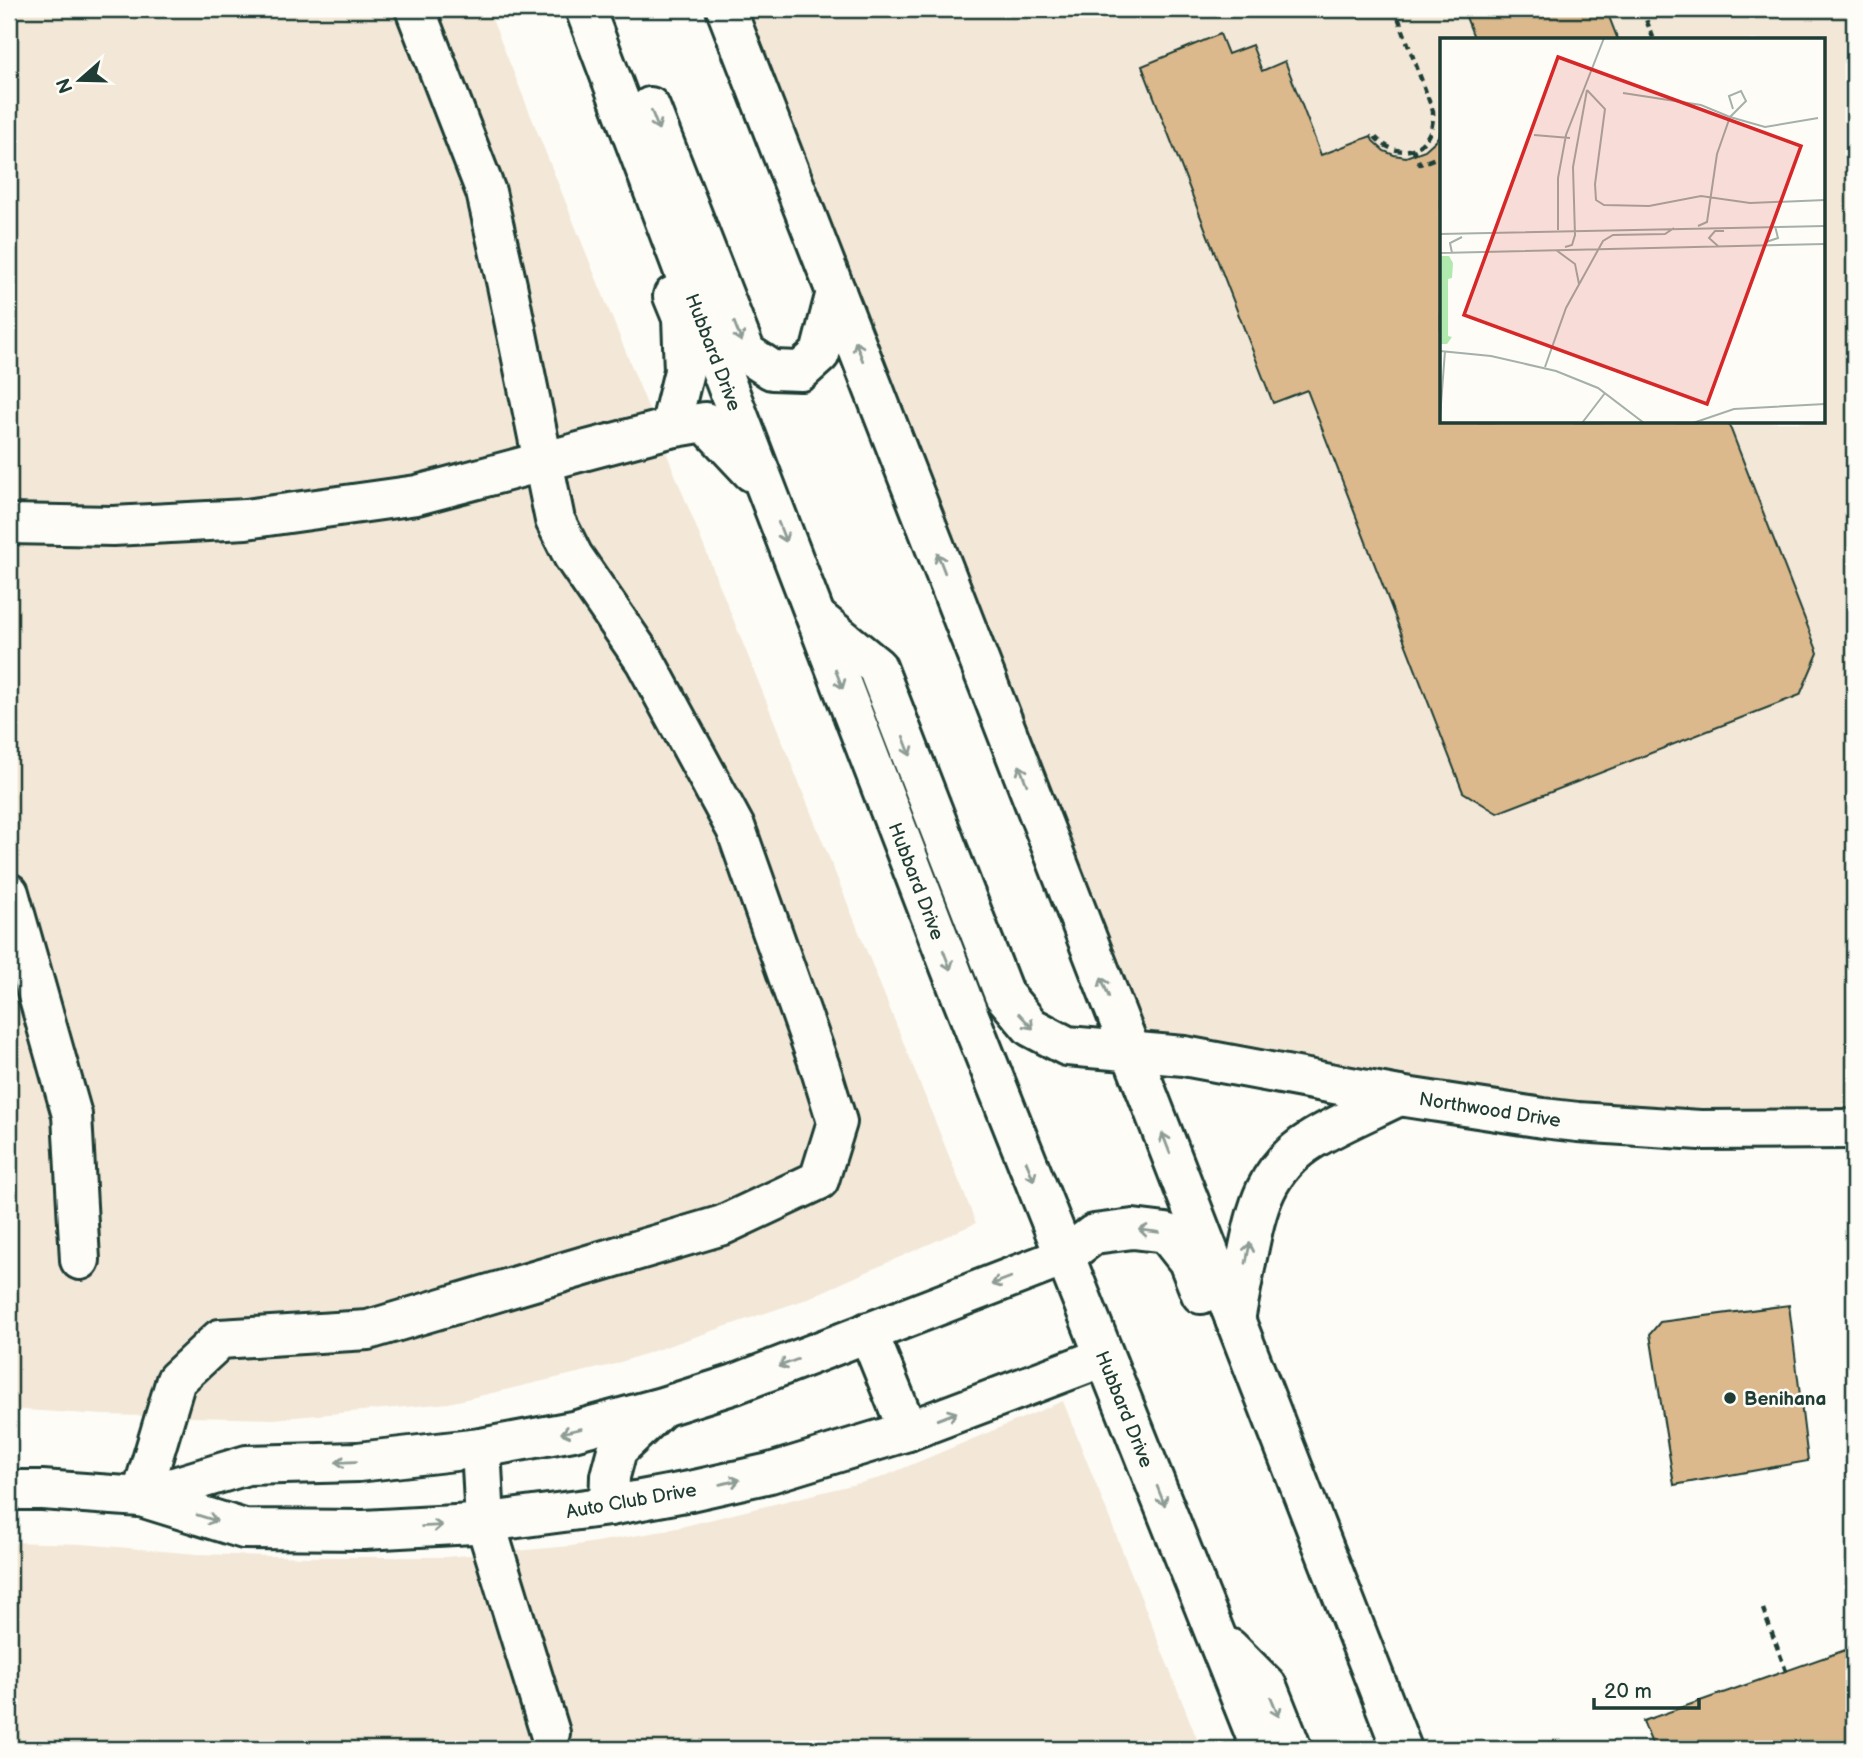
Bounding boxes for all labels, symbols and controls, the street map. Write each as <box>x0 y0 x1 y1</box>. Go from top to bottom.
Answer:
inset map <box>1440 38 1825 424</box>
north arrow <box>46 46 116 116</box>
text: N <box>52 75 79 96</box>
one-way arrow <box>650 108 663 130</box>
street label: Hubbard Drive <box>680 291 746 414</box>
one-way arrow <box>732 321 745 342</box>
one-way arrow <box>851 340 864 362</box>
one-way arrow <box>777 520 790 542</box>
one-way arrow <box>933 553 946 575</box>
one-way arrow <box>833 667 846 689</box>
one-way arrow <box>902 735 915 757</box>
one-way arrow <box>1016 765 1029 787</box>
street label: Hubbard Drive <box>883 820 949 943</box>
one-way arrow <box>942 948 955 970</box>
one-way arrow <box>1098 977 1111 999</box>
one-way arrow <box>1018 1012 1035 1029</box>
street label: Northwood Drive <box>1417 1088 1562 1133</box>
one-way arrow <box>1159 1132 1172 1154</box>
one-way arrow <box>1025 1160 1038 1182</box>
one-way arrow <box>1138 1224 1161 1237</box>
one-way arrow <box>1242 1242 1255 1265</box>
one-way arrow <box>990 1276 1012 1289</box>
street label: Hubbard Drive <box>1090 1348 1157 1471</box>
one-way arrow <box>778 1358 800 1371</box>
place label: Benihana <box>1744 1388 1826 1411</box>
marker: Benihana <box>1722 1390 1738 1406</box>
one-way arrow <box>936 1409 958 1421</box>
one-way arrow <box>560 1424 583 1438</box>
one-way arrow <box>335 1456 358 1469</box>
one-way arrow <box>718 1475 741 1488</box>
street label: Auto Club Drive <box>564 1479 698 1524</box>
one-way arrow <box>1155 1485 1168 1507</box>
one-way arrow <box>195 1512 217 1525</box>
one-way arrow <box>421 1519 443 1532</box>
scale bar <box>1594 1667 1699 1711</box>
text: 20 m <box>1604 1679 1652 1704</box>
one-way arrow <box>1270 1696 1283 1718</box>

